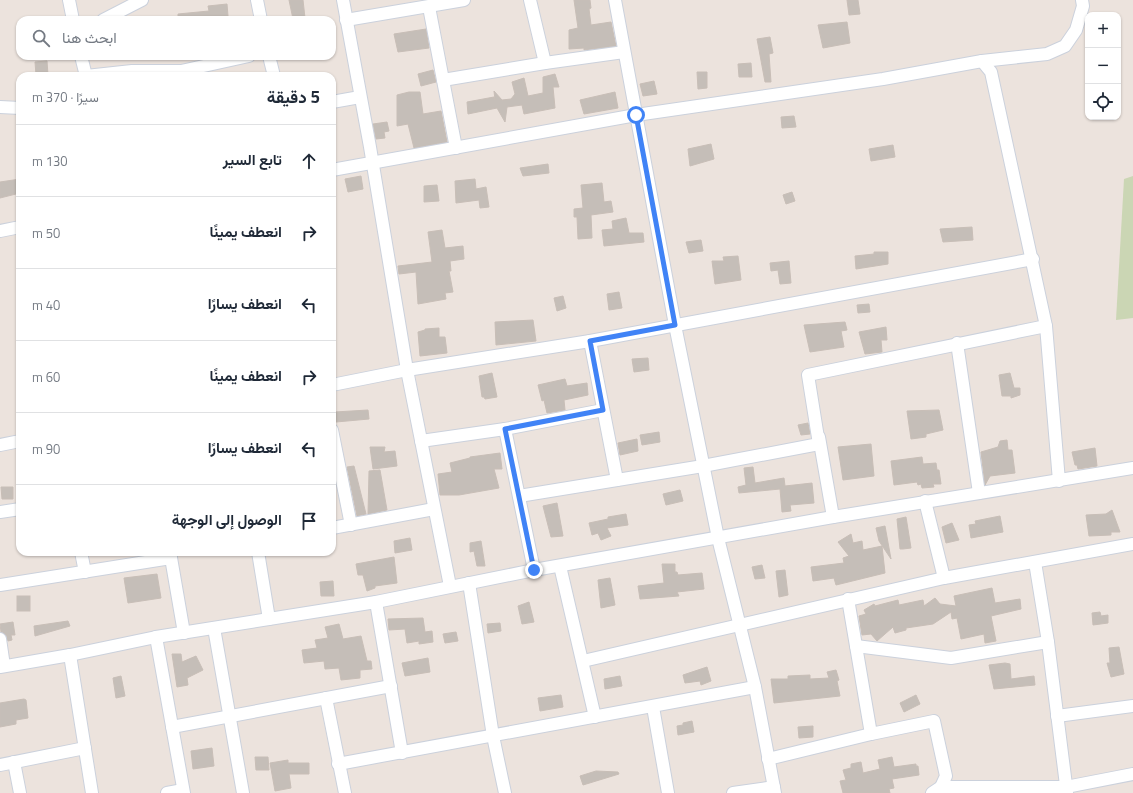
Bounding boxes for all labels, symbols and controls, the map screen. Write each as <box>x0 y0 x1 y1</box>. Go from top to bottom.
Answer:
map controls <box>1085 12 1121 120</box>
button: + <box>1085 12 1121 48</box>
search box <box>16 16 336 60</box>
text: ابحث هنا <box>62 26 117 49</box>
icon: search <box>30 27 52 49</box>
button: − <box>1085 48 1121 84</box>
text: 5 دقيقة <box>267 84 320 110</box>
button: locate <box>1085 84 1121 120</box>
text: سيرًا · 370 m <box>32 87 99 107</box>
route start <box>627 106 645 124</box>
text: تابع السير <box>223 148 282 171</box>
icon: ahead <box>298 150 320 172</box>
text: 130 m <box>32 151 68 171</box>
text: انعطف يمينًا <box>210 220 282 243</box>
icon: right <box>298 222 320 244</box>
text: 50 m <box>32 223 60 243</box>
text: انعطف يسارًا <box>208 292 282 315</box>
icon: left <box>298 294 320 316</box>
text: 40 m <box>32 295 60 315</box>
text: انعطف يمينًا <box>210 364 282 387</box>
icon: right <box>298 366 320 388</box>
text: 60 m <box>32 367 60 387</box>
text: انعطف يسارًا <box>208 436 282 459</box>
icon: left <box>298 438 320 460</box>
text: 90 m <box>32 439 60 459</box>
text: الوصول إلى الوجهة <box>172 508 282 531</box>
icon: arrive <box>298 510 320 532</box>
route end <box>525 561 543 579</box>

